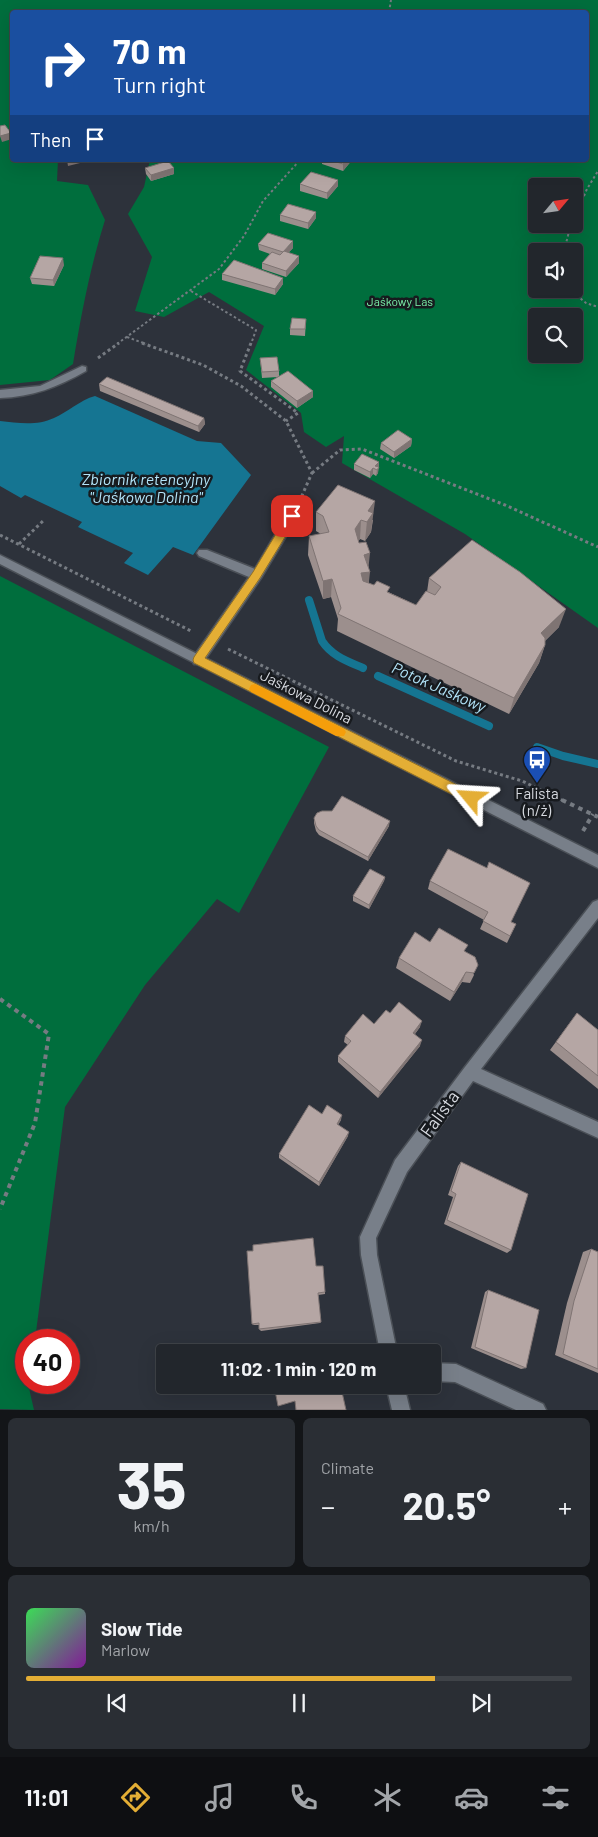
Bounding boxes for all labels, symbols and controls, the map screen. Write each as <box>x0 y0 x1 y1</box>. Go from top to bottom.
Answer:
text: 70 m <box>113 29 187 71</box>
icon: right <box>30 30 95 95</box>
text: Turn right <box>113 71 206 97</box>
icon: arrive <box>81 125 109 153</box>
text: Then <box>30 128 71 151</box>
north arrow <box>528 178 582 232</box>
map controls <box>528 178 583 363</box>
button: sound <box>528 243 583 298</box>
park label: Jaśkowy Las <box>367 294 433 308</box>
button: search <box>528 308 583 363</box>
water label: Zbiornik retencyjny "Jaśkowa Dolina" <box>82 469 211 506</box>
pin <box>271 495 313 537</box>
icon: arrive <box>278 502 306 530</box>
water label: Potok Jaśkowy <box>389 657 490 716</box>
street label: Jaśkowa Dolina <box>258 665 355 727</box>
bus stop icon: Falista (n/ż) <box>522 745 552 784</box>
position arrow <box>444 771 496 823</box>
place label: Falista (n/ż) <box>515 784 559 819</box>
street label: Falista <box>415 1086 463 1141</box>
speed limit sign: 40 <box>15 1329 80 1394</box>
text: 11:02 · 1 min · 120 m <box>221 1357 376 1380</box>
text: 35 <box>116 1444 187 1522</box>
text: Climate <box>321 1458 374 1477</box>
text: 20.5° <box>403 1482 490 1528</box>
text: − <box>321 1489 335 1523</box>
text: + <box>558 1489 572 1523</box>
text: km/h <box>133 1516 170 1535</box>
text: Slow Tide <box>101 1617 183 1640</box>
text: Marlow <box>101 1640 150 1659</box>
icon: previous <box>103 1689 131 1717</box>
icon: pause <box>285 1689 313 1717</box>
icon: next <box>467 1689 495 1717</box>
icon: directions <box>118 1780 153 1815</box>
icon: music <box>202 1780 237 1815</box>
icon: phone <box>286 1780 321 1815</box>
icon: climate <box>370 1780 405 1815</box>
icon: car <box>454 1780 489 1815</box>
icon: filters <box>538 1780 573 1815</box>
text: 11:01 <box>25 1784 68 1810</box>

